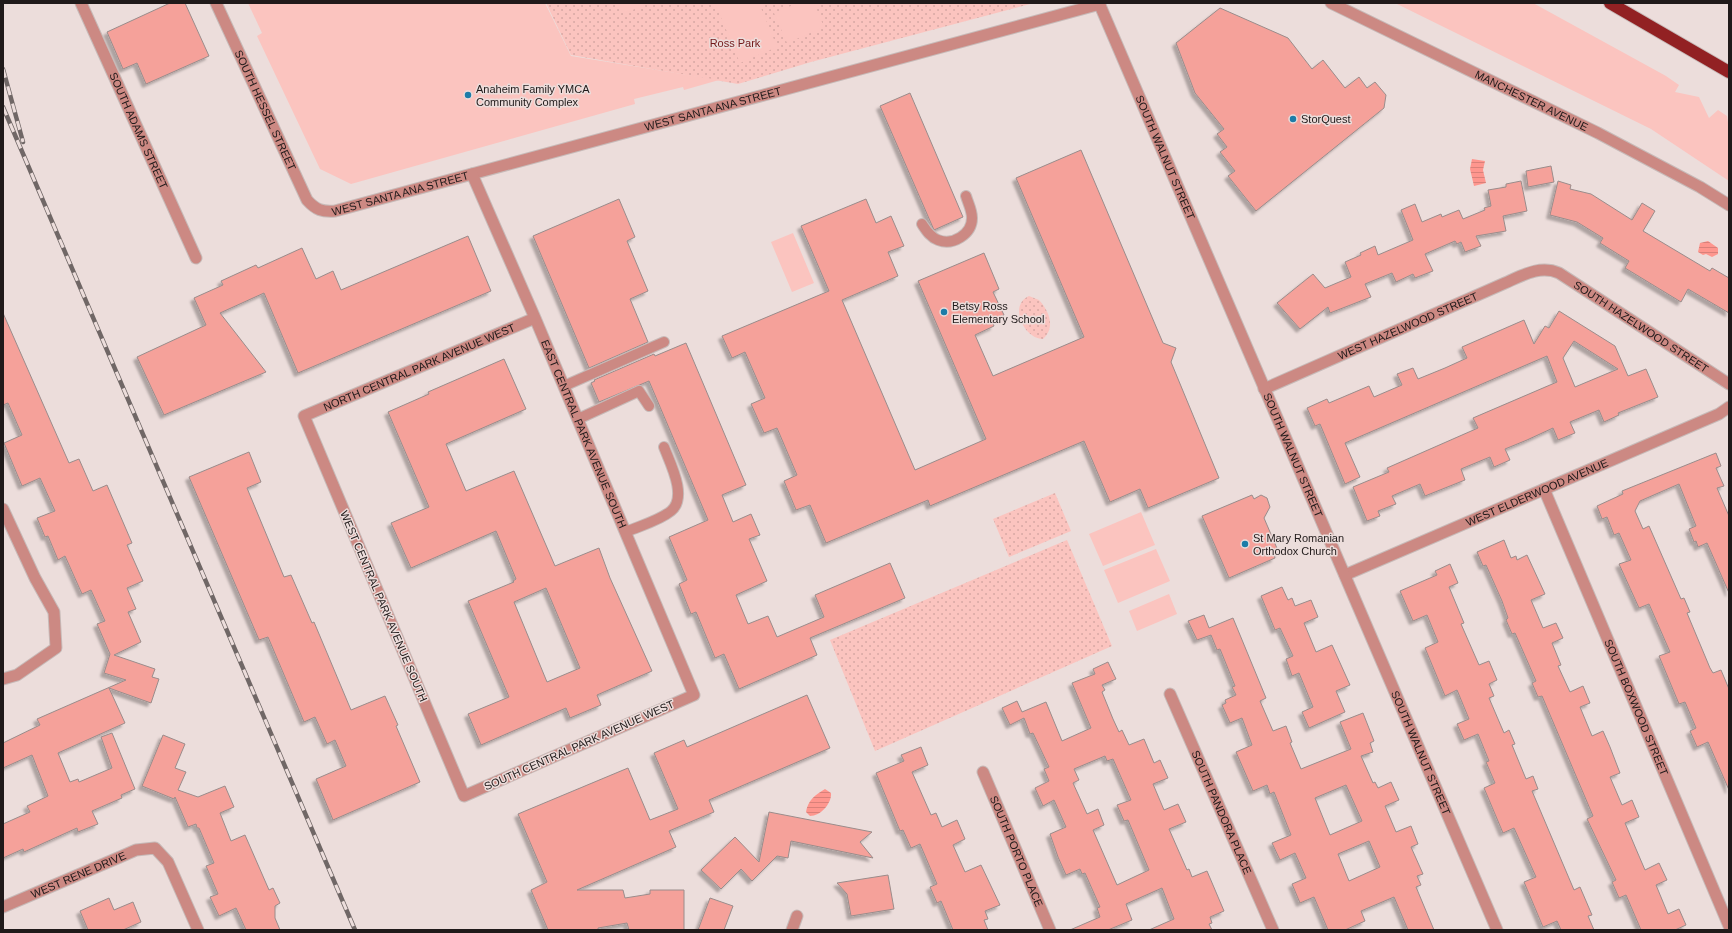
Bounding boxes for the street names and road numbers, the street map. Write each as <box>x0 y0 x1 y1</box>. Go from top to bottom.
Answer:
street label: SOUTH HESSEL STREET <box>233 48 299 172</box>
street label: MANCHESTER AVENUE <box>1473 68 1590 133</box>
street label: SOUTH ADAMS STREET <box>107 70 170 191</box>
street label: WEST SANTA ANA STREET <box>643 84 783 133</box>
street label: SOUTH WALNUT STREET <box>1133 93 1197 222</box>
street label: WEST SANTA ANA STREET <box>331 169 470 218</box>
street label: SOUTH HAZELWOOD STREET <box>1571 278 1711 375</box>
street label: WEST HAZELWOOD STREET <box>1336 290 1480 362</box>
street label: NORTH CENTRAL PARK AVENUE WEST <box>322 321 517 413</box>
street label: EAST CENTRAL PARK AVENUE SOUTH <box>539 338 629 530</box>
street label: SOUTH WALNUT STREET <box>1261 391 1325 519</box>
street label: WEST ELDERWOOD AVENUE <box>1464 456 1610 528</box>
street label: WEST CENTRAL PARK AVENUE SOUTH <box>338 509 430 703</box>
street label: SOUTH BOXWOOD STREET <box>1602 637 1671 777</box>
street label: SOUTH WALNUT STREET <box>1389 689 1453 817</box>
street label: SOUTH CENTRAL PARK AVENUE WEST <box>482 697 676 792</box>
street label: SOUTH PANDORA PLACE <box>1189 749 1254 876</box>
street label: SOUTH PORTO PLACE <box>988 794 1045 909</box>
street label: WEST RENE DRIVE <box>29 849 128 900</box>

